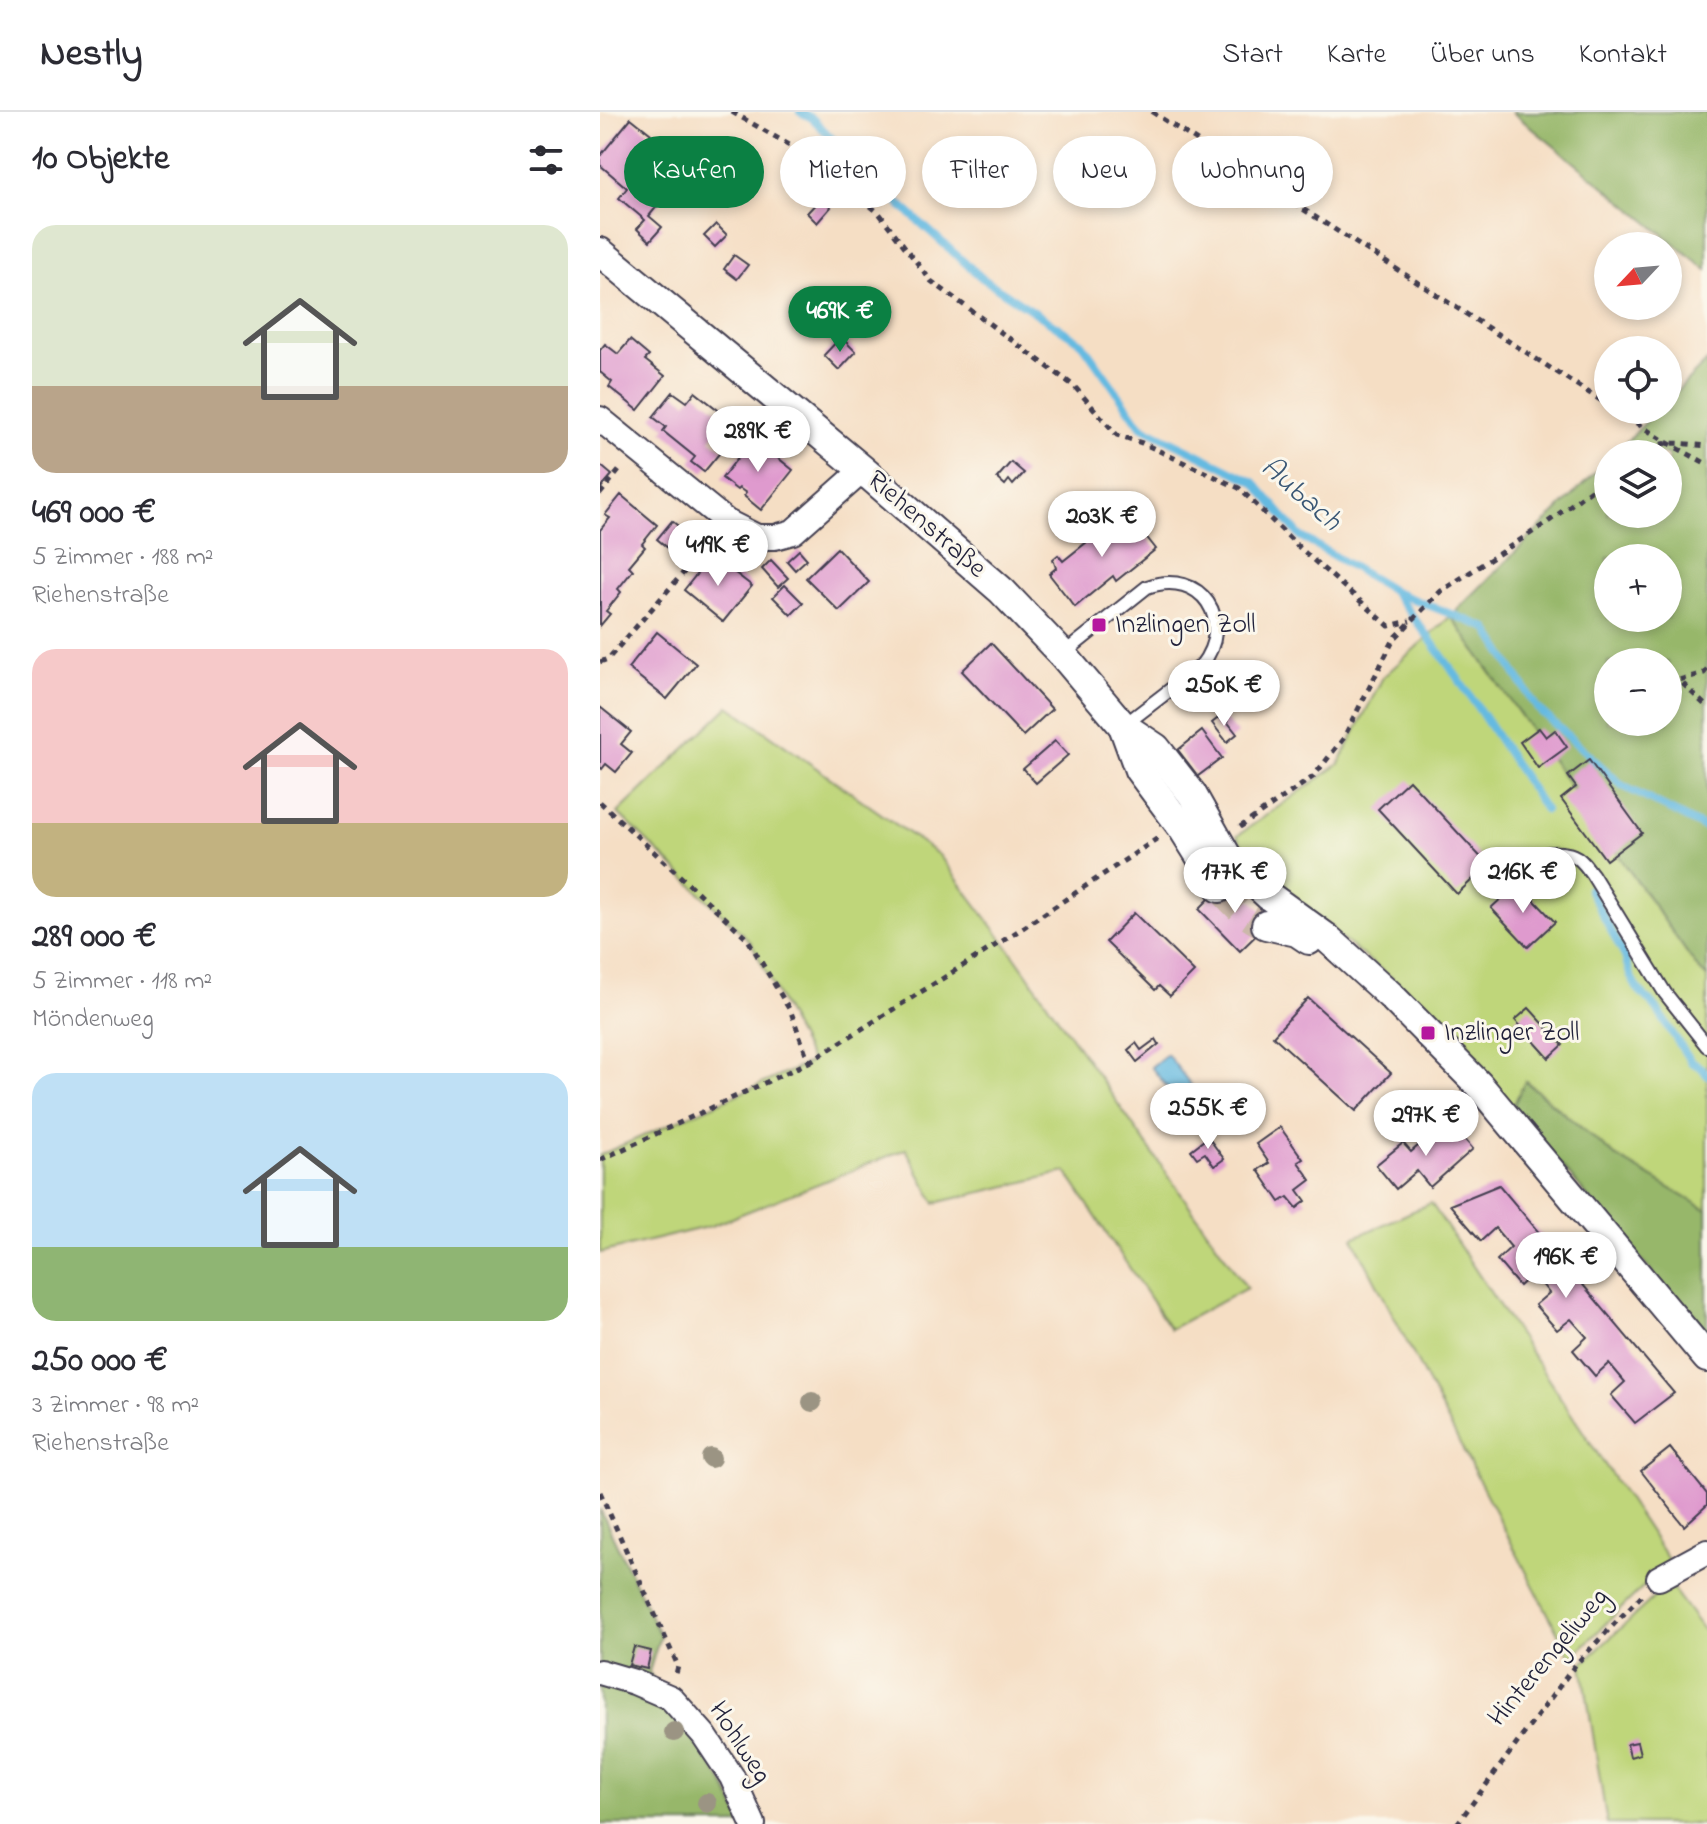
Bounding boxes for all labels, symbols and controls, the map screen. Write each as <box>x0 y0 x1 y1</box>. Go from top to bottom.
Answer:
text: Nestly <box>40 27 142 83</box>
text: Start <box>1222 35 1283 76</box>
text: Karte <box>1327 35 1386 76</box>
text: Über uns <box>1430 35 1535 76</box>
text: Kontakt <box>1579 35 1667 76</box>
text: 10 Objekte <box>32 135 169 185</box>
chip: Kaufen <box>624 136 764 208</box>
chip: Mieten <box>780 136 906 208</box>
chip: Filter <box>922 136 1037 208</box>
chip: Neu <box>1053 136 1156 208</box>
chip: Wohnung <box>1172 136 1333 208</box>
icon: filters <box>524 138 568 182</box>
north arrow <box>1594 232 1682 320</box>
map controls <box>1594 232 1682 736</box>
icon: home <box>228 277 372 421</box>
pin: 469K € <box>775 286 905 354</box>
text: 469K € <box>806 293 874 331</box>
button: locate <box>1594 336 1682 424</box>
pin: 289K € <box>693 406 823 474</box>
text: 289K € <box>724 413 792 451</box>
button: layers <box>1594 440 1682 528</box>
water label: Aubach <box>1250 447 1351 543</box>
street label: Riehenstraße <box>857 461 995 589</box>
text: 469 000 € <box>32 489 156 539</box>
pin: 203K € <box>1037 491 1167 559</box>
text: 203K € <box>1066 498 1138 536</box>
pin: 419K € <box>653 520 783 588</box>
text: 419K € <box>686 527 750 565</box>
text: 5 Zimmer · 188 m² <box>32 539 214 577</box>
button: + <box>1594 544 1682 632</box>
text: Riehenstraße <box>32 577 169 615</box>
place label: Inzlingen Zoll <box>1115 605 1256 646</box>
marker: Inzlingen Zoll <box>1090 616 1108 634</box>
button: − <box>1594 648 1682 736</box>
pin: 250K € <box>1159 660 1289 728</box>
text: 250K € <box>1186 667 1262 705</box>
icon: home <box>228 701 372 845</box>
pin: 177K € <box>1170 847 1300 915</box>
pin: 216K € <box>1458 847 1588 915</box>
text: 177K € <box>1202 854 1268 892</box>
text: 216K € <box>1488 854 1558 892</box>
text: 289 000 € <box>32 913 157 963</box>
text: 5 Zimmer · 118 m² <box>32 963 212 1001</box>
text: Möndenweg <box>32 1001 154 1039</box>
place label: Inzlinger Zoll <box>1444 1013 1580 1054</box>
marker: Inzlinger Zoll <box>1419 1024 1437 1042</box>
pin: 255K € <box>1143 1083 1273 1151</box>
text: 255K € <box>1168 1090 1248 1128</box>
pin: 297K € <box>1361 1090 1491 1158</box>
text: 297K € <box>1392 1097 1460 1135</box>
icon: home <box>228 1125 372 1269</box>
pin: 196K € <box>1501 1232 1631 1300</box>
text: 196K € <box>1534 1239 1598 1277</box>
text: 250 000 € <box>32 1337 168 1387</box>
text: 3 Zimmer · 98 m² <box>32 1387 199 1425</box>
text: Riehenstraße <box>32 1425 169 1463</box>
street label: Hinterengeliweg <box>1478 1580 1620 1736</box>
street label: Hohlweg <box>697 1693 781 1793</box>

